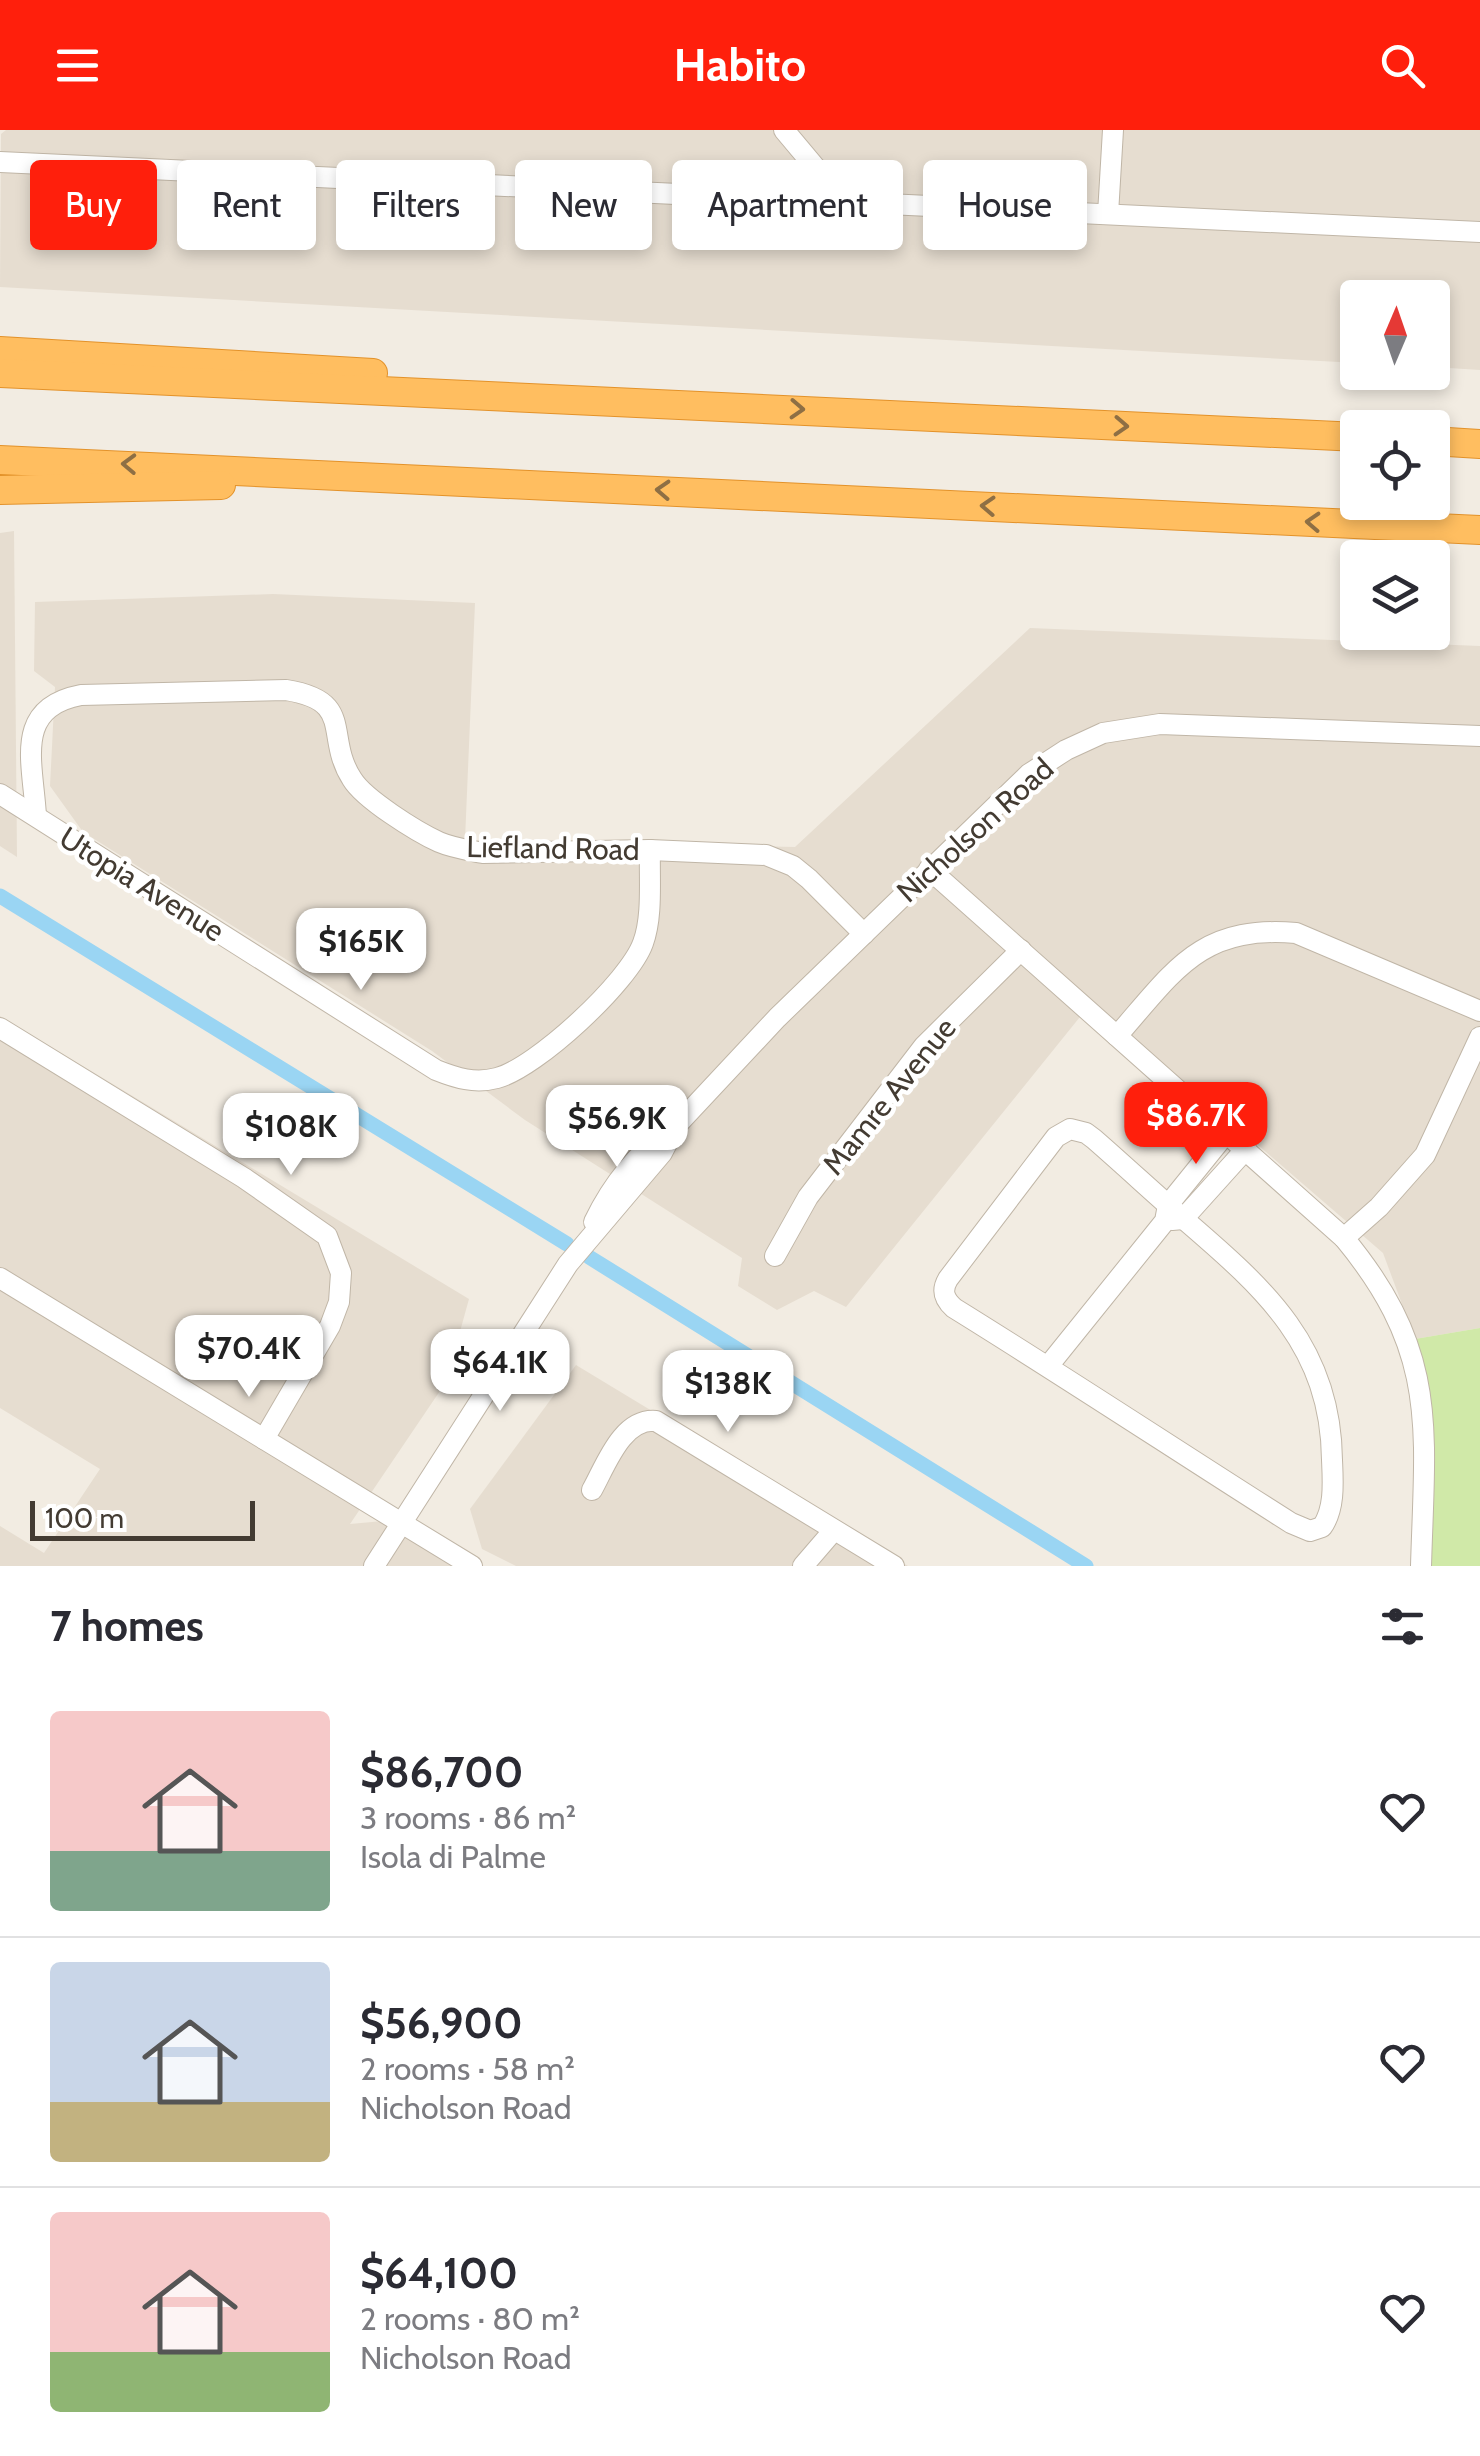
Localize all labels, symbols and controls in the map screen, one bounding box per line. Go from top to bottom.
icon: menu [50,38,105,93]
text: Habito [674,38,806,92]
icon: search [1375,38,1430,93]
chip: Buy [30,160,157,250]
chip: Rent [177,160,316,250]
chip: Filters [336,160,495,250]
chip: New [515,160,652,250]
chip: Apartment [672,160,903,250]
chip: House [923,160,1087,250]
north arrow [1340,280,1450,390]
map controls [1340,280,1450,650]
one-way arrow [789,398,805,419]
button: locate [1340,410,1450,520]
one-way arrow [1114,415,1130,436]
one-way arrow [121,454,137,475]
one-way arrow [655,480,671,501]
one-way arrow [980,496,996,517]
one-way arrow [1304,512,1320,533]
button: layers [1340,540,1450,650]
street label: Nicholson Road [889,750,1061,910]
street label: Utopia Avenue [53,819,231,949]
street label: Liefland Road [466,828,640,868]
pin: $165K [291,908,431,993]
text: $165K [318,921,404,960]
street label: Mamre Avenue [814,1010,964,1182]
pin: $86.7K [1115,1082,1277,1167]
pin: $56.9K [536,1085,698,1170]
pin: $108K [221,1093,361,1178]
text: $86.7K [1146,1095,1246,1134]
text: $56.9K [568,1098,666,1137]
text: $108K [245,1106,337,1145]
pin: $70.4K [168,1315,330,1400]
text: $70.4K [197,1328,301,1367]
pin: $64.1K [419,1329,581,1414]
text: $64.1K [453,1342,547,1381]
pin: $138K [658,1350,798,1435]
text: $138K [684,1363,772,1402]
scale bar [30,1496,255,1540]
text: 100 m [45,1501,124,1535]
icon: filters [1375,1599,1430,1654]
text: 7 homes [50,1600,204,1652]
text: $86,700 [360,1746,523,1798]
icon: home [130,1751,250,1871]
icon: heart [1375,1784,1430,1839]
text: 3 rooms · 86 m² [360,1798,576,1837]
text: Isola di Palme [360,1837,546,1876]
text: $56,900 [360,1997,523,2049]
icon: home [130,2002,250,2122]
icon: heart [1375,2035,1430,2090]
text: 2 rooms · 58 m² [360,2049,575,2088]
text: Nicholson Road [360,2088,571,2127]
text: $64,100 [360,2247,518,2299]
icon: home [130,2252,250,2372]
icon: heart [1375,2285,1430,2340]
text: 2 rooms · 80 m² [360,2299,580,2338]
text: Nicholson Road [360,2338,571,2377]

